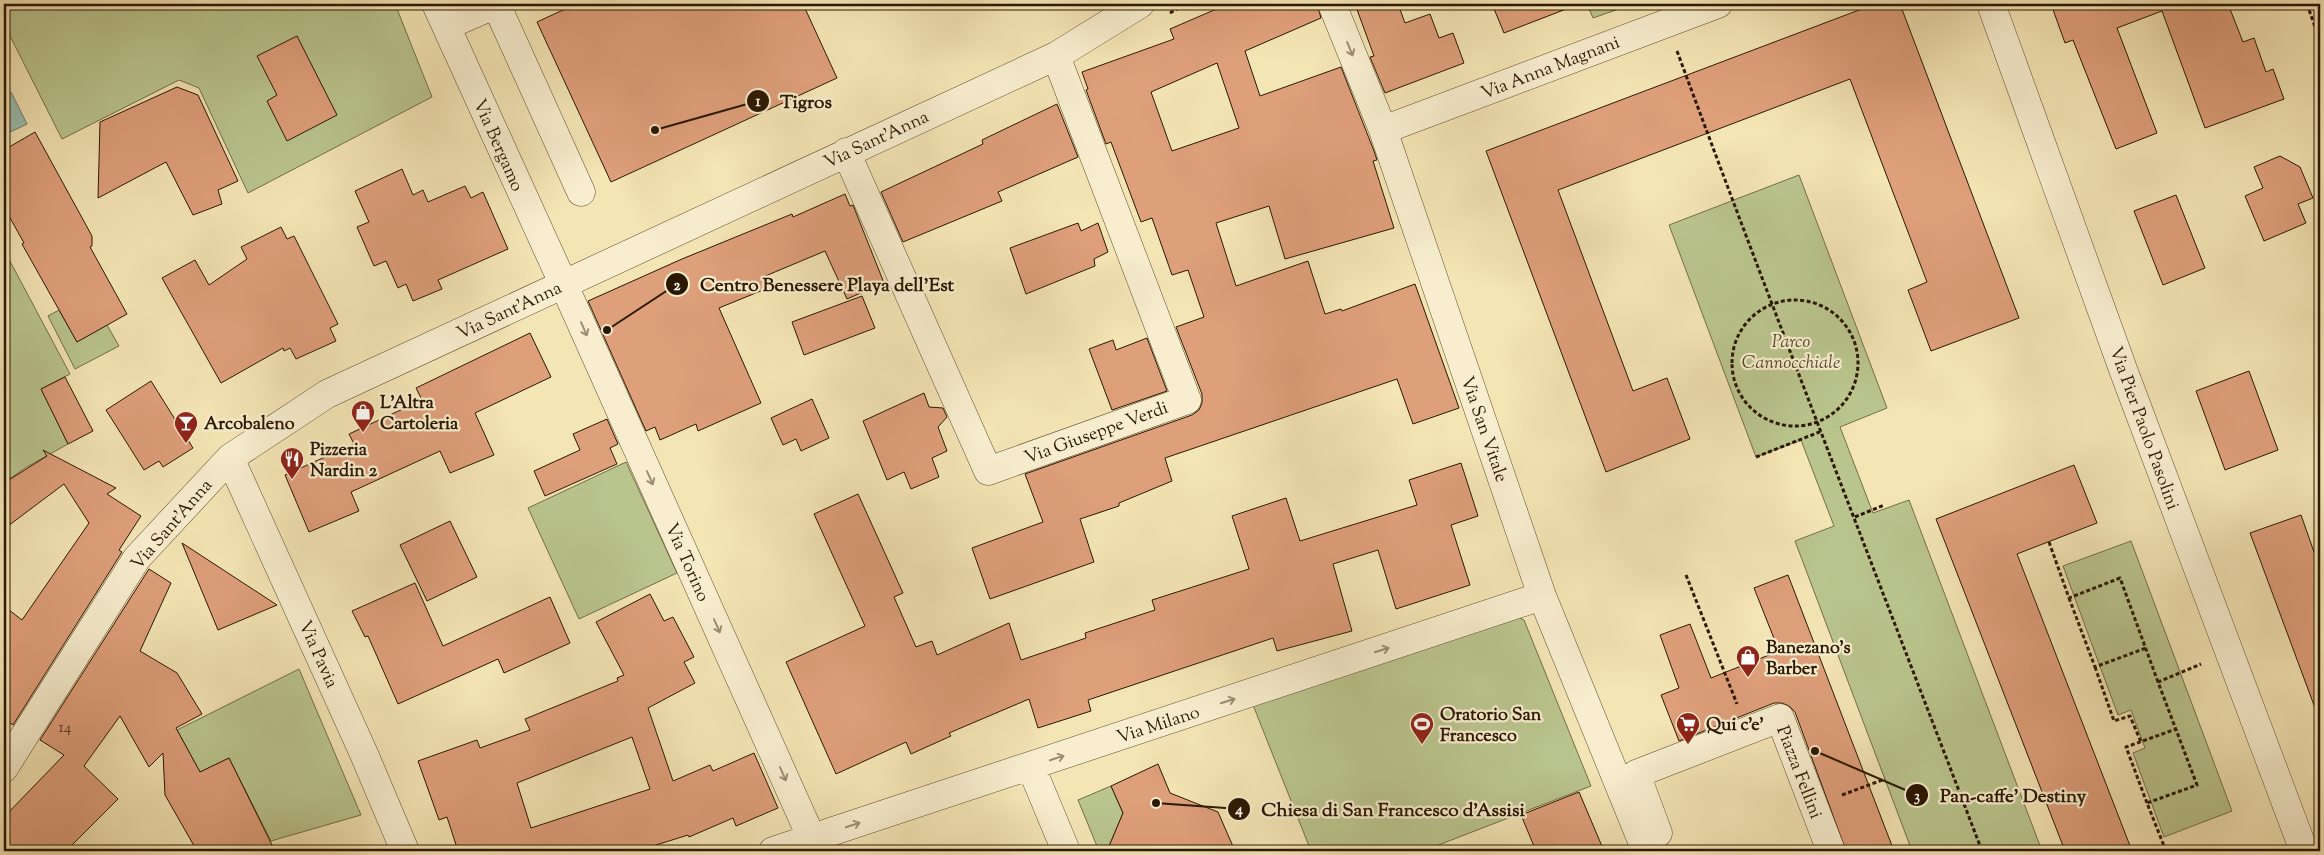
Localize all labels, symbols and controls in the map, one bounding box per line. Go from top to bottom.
street label: Via Anna Magnani [1478,30,1624,107]
one-way arrow [1346,41,1355,56]
callout: Tigros [745,84,842,118]
text: Tigros [780,90,833,117]
text: 1 [755,92,761,113]
street label: Via Bergamo [465,95,529,196]
street label: Via Sant'Anna [820,105,934,177]
callout: Centro Benessere Playa dell'Est [665,267,964,301]
text: Centro Benessere Playa dell'Est [700,273,955,300]
street label: Via Sant'Anna [453,276,567,348]
text: 2 [673,276,681,297]
one-way arrow [579,321,589,336]
park label: Parco Cannocchiale [1742,330,1840,377]
street label: Via Pier Paolo Pasolini [2102,344,2185,514]
street label: Via San Vitale [1453,373,1513,486]
place label: L'Altra Cartoleria [380,391,459,438]
street label: Via Giuseppe Verdi [1021,396,1172,472]
shop icon: L'Altra Cartoleria [350,399,376,433]
bar icon: Arcobaleno [173,410,199,444]
place label: Arcobaleno [204,412,295,438]
place label: Pizzeria Nardin 2 [310,438,378,485]
restaurant icon: Pizzeria Nardin 2 [279,446,305,480]
one-way arrow [646,470,656,485]
street label: Via Sant'Anna [126,474,219,577]
street label: Via Torino [657,519,715,607]
street label: Via Pavia [291,617,344,693]
one-way arrow [712,618,722,633]
place label: Banezano’s Barber [1766,636,1851,683]
one-way arrow [1374,644,1390,654]
shop icon: Banezano’s Barber [1735,644,1761,678]
one-way arrow [1220,696,1235,705]
street label: Via Milano [1114,700,1204,752]
place label: Oratorio San Francesco [1440,703,1542,750]
sports icon: Oratorio San Francesco [1409,711,1435,745]
supermarket icon: Qui c'e' [1675,711,1701,745]
place label: Qui c'e' [1706,713,1764,739]
house number: 14 [59,718,72,739]
street label: Piazza Fellini [1768,722,1828,823]
one-way arrow [1049,753,1064,762]
one-way arrow [779,766,788,781]
callout: Pan-caffe' Destiny [1905,778,2096,812]
text: Pan-caffe' Destiny [1940,784,2087,811]
text: 3 [1914,787,1920,808]
callout: Chiesa di San Francesco d'Assisi [1226,792,1535,826]
text: Chiesa di San Francesco d'Assisi [1261,798,1525,825]
text: 4 [1234,800,1243,821]
one-way arrow [844,820,860,829]

